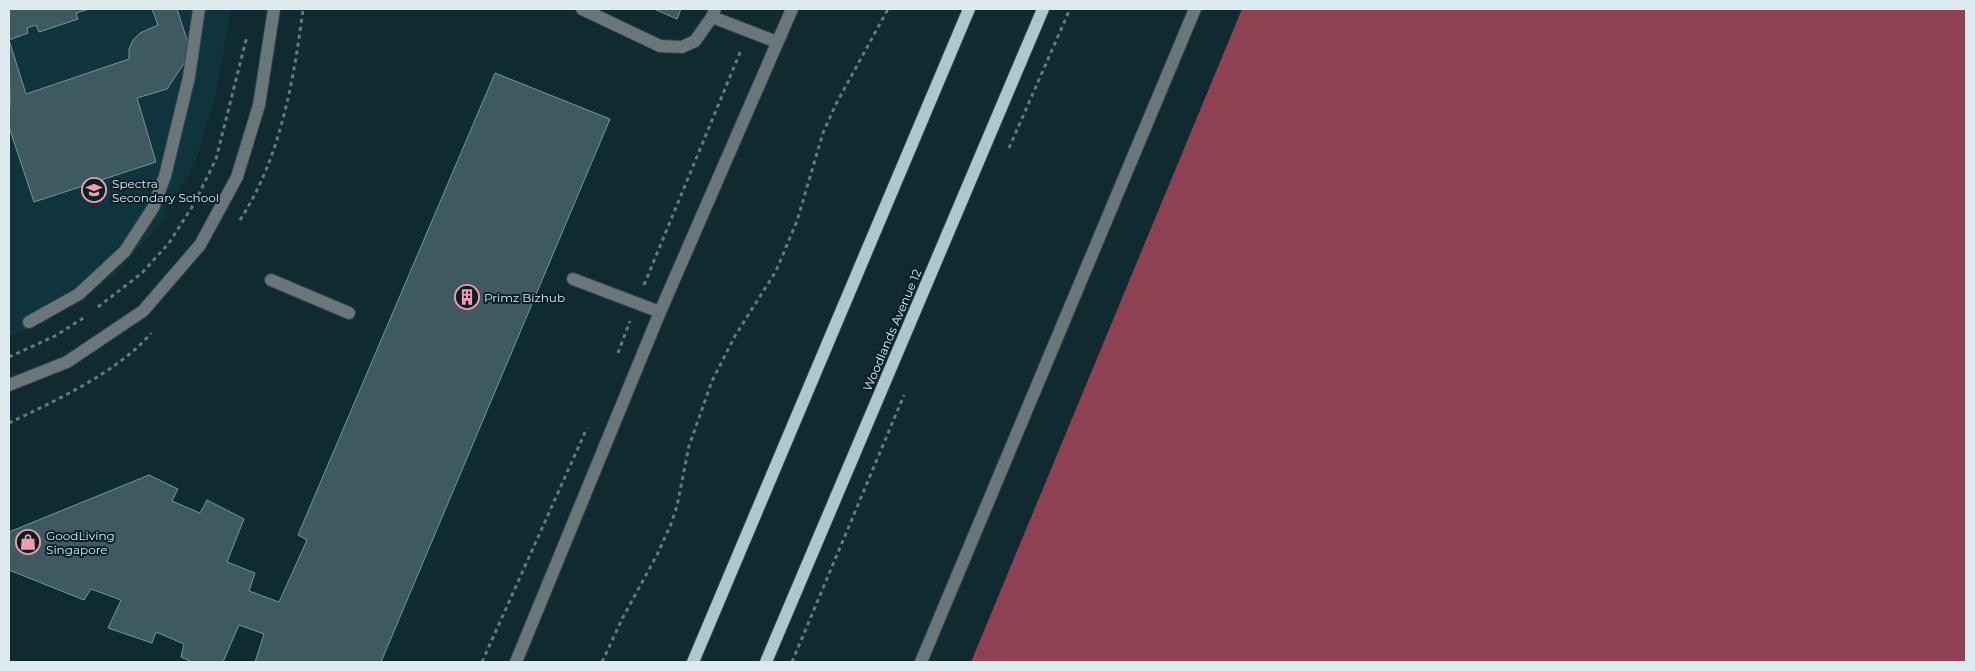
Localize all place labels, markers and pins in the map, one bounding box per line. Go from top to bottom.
place label: Spectra Secondary School [112,176,219,205]
school or university icon: Spectra Secondary School [81,177,107,203]
building icon: Primz Bizhub [454,284,480,310]
place label: Primz Bizhub [484,290,565,305]
place label: GoodLiving Singapore [46,528,115,557]
shop icon: GoodLiving Singapore [15,529,41,555]

